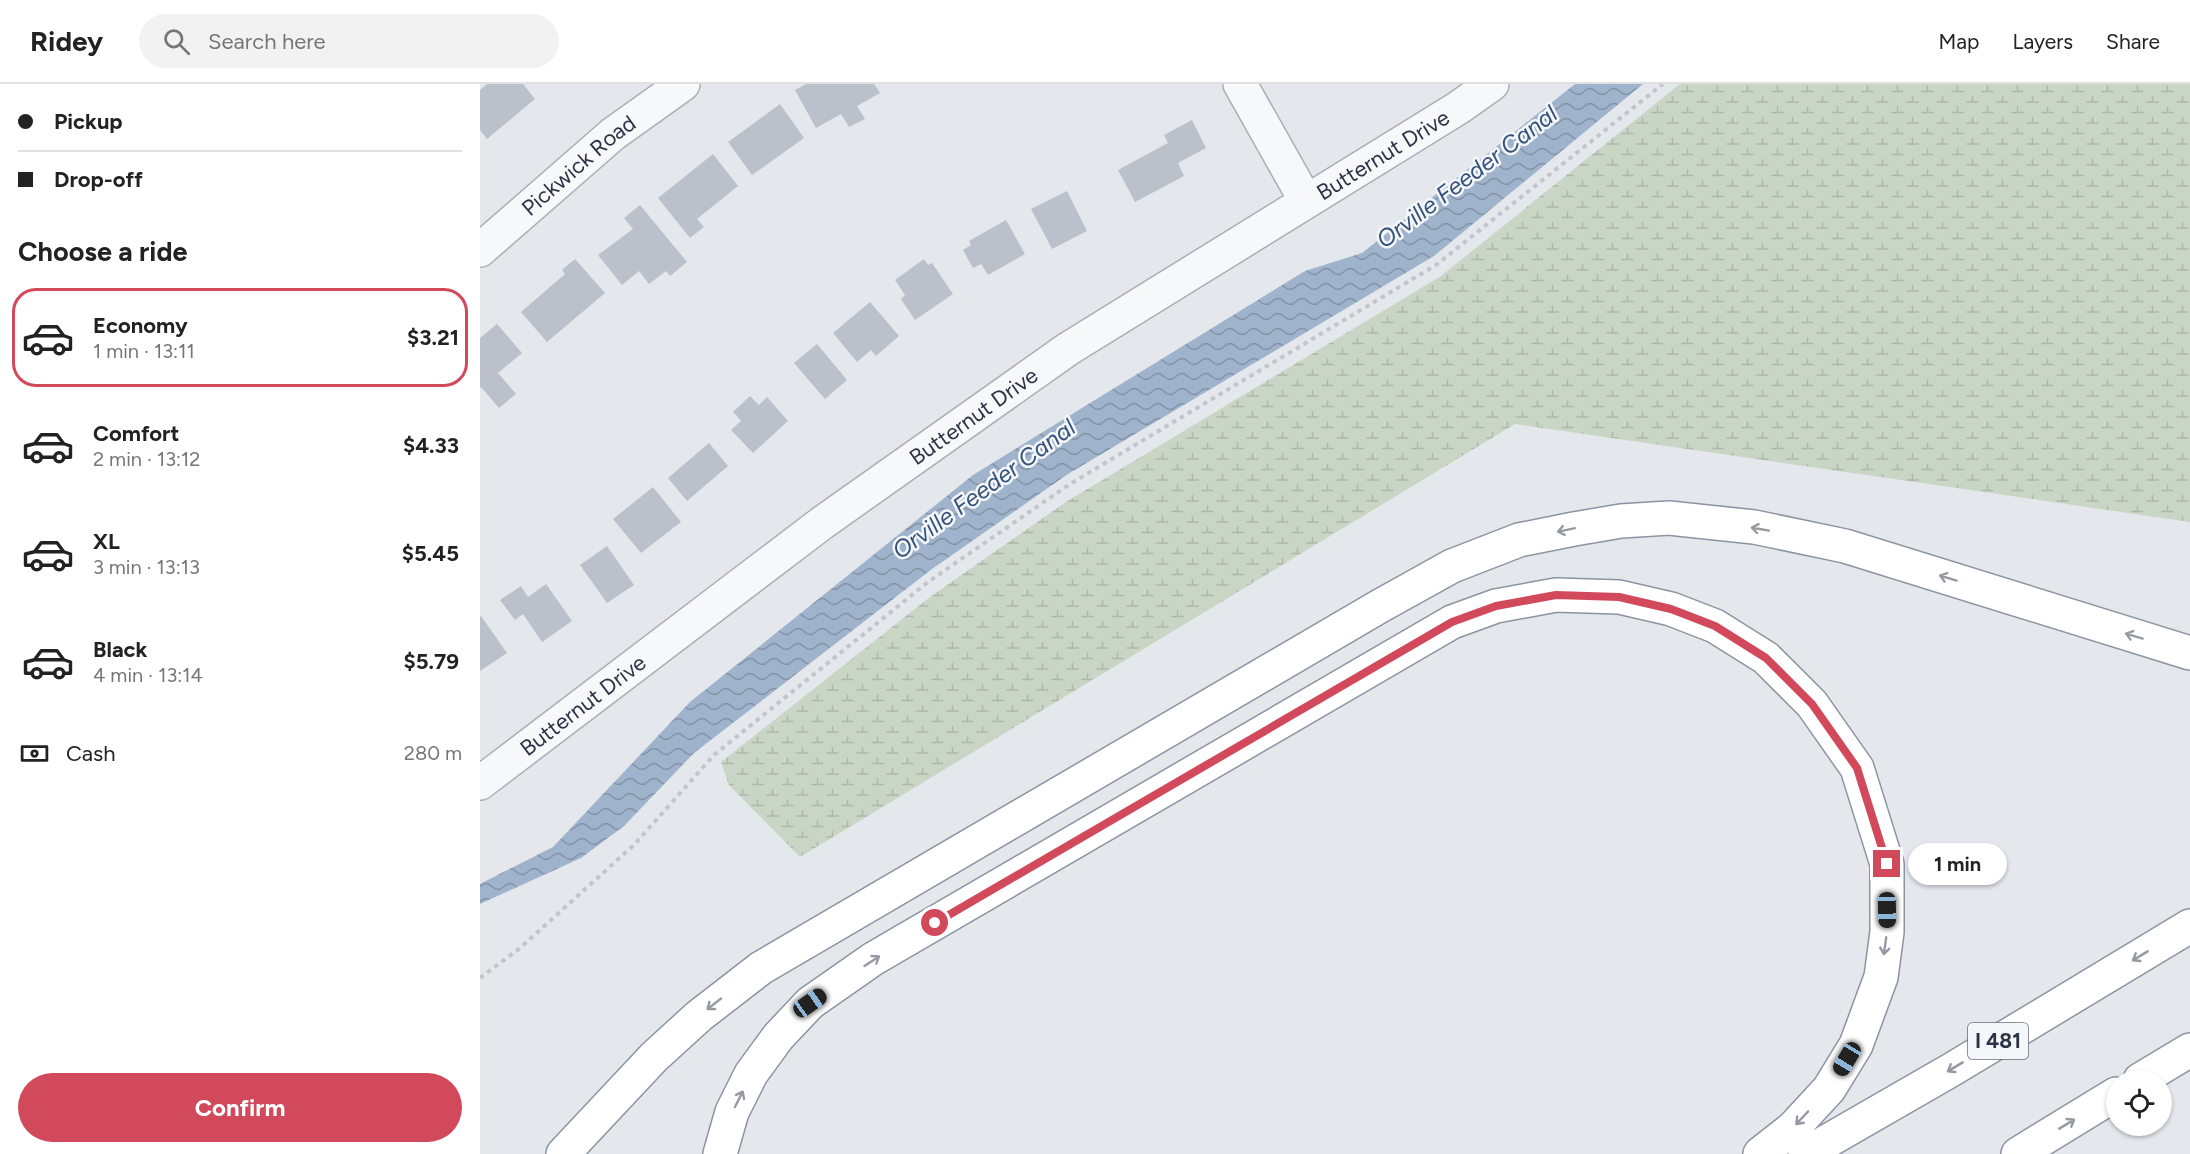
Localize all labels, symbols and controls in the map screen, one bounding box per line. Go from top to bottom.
search box [139,14,559,68]
text: Ridey [30,24,103,58]
icon: search [160,25,193,58]
text: Search here [208,28,326,55]
text: Map [1939,29,1979,54]
text: Layers [2012,29,2073,54]
text: Share [2106,29,2160,54]
water label: Orville Feeder Canal [1370,99,1564,254]
street label: Butternut Drive [1312,104,1454,206]
text: Pickup [54,108,123,135]
street label: Pickwick Road [516,109,641,222]
text: Drop-off [54,166,143,193]
text: Choose a ride [18,235,187,268]
icon: car [21,311,75,365]
text: Economy [93,312,188,339]
text: $3.21 [407,324,459,351]
text: 1 min · 13:11 [93,339,195,363]
street label: Butternut Drive [904,362,1043,471]
water label: Orville Feeder Canal [886,412,1081,565]
icon: car [21,419,75,473]
text: Comfort [93,420,179,447]
text: $4.33 [403,432,459,459]
text: 2 min · 13:12 [93,447,201,471]
one-way arrow [1750,523,1770,534]
one-way arrow [1557,525,1576,536]
icon: car [21,527,75,581]
text: XL [93,528,120,555]
text: $5.45 [402,540,459,567]
text: 3 min · 13:13 [93,555,200,579]
one-way arrow [1939,572,1958,583]
one-way arrow [2125,630,2144,641]
icon: car [21,635,75,689]
text: Black [93,636,147,663]
text: $5.79 [404,648,459,675]
street label: Butternut Drive [515,649,651,762]
text: 4 min · 13:14 [93,663,203,687]
icon: cash [18,737,51,770]
text: Cash [66,740,116,767]
text: 280 m [404,741,462,765]
callout: 1 min [1908,843,2007,885]
route end [1873,850,1900,877]
text: 1 min [1934,852,1981,876]
car [1878,892,1896,928]
route start [921,909,948,936]
one-way arrow [1880,935,1891,955]
one-way arrow [2132,950,2149,962]
one-way arrow [863,955,880,967]
car [790,985,830,1021]
one-way arrow [707,997,723,1010]
road number: I 481 [1968,1023,2028,1059]
car [1830,1039,1864,1079]
one-way arrow [1947,1062,1964,1074]
map controls [2106,1070,2172,1136]
button: locate [2106,1070,2172,1136]
button: Confirm [18,1073,462,1142]
one-way arrow [734,1090,745,1108]
one-way arrow [1795,1110,1809,1125]
one-way arrow [2058,1118,2075,1130]

